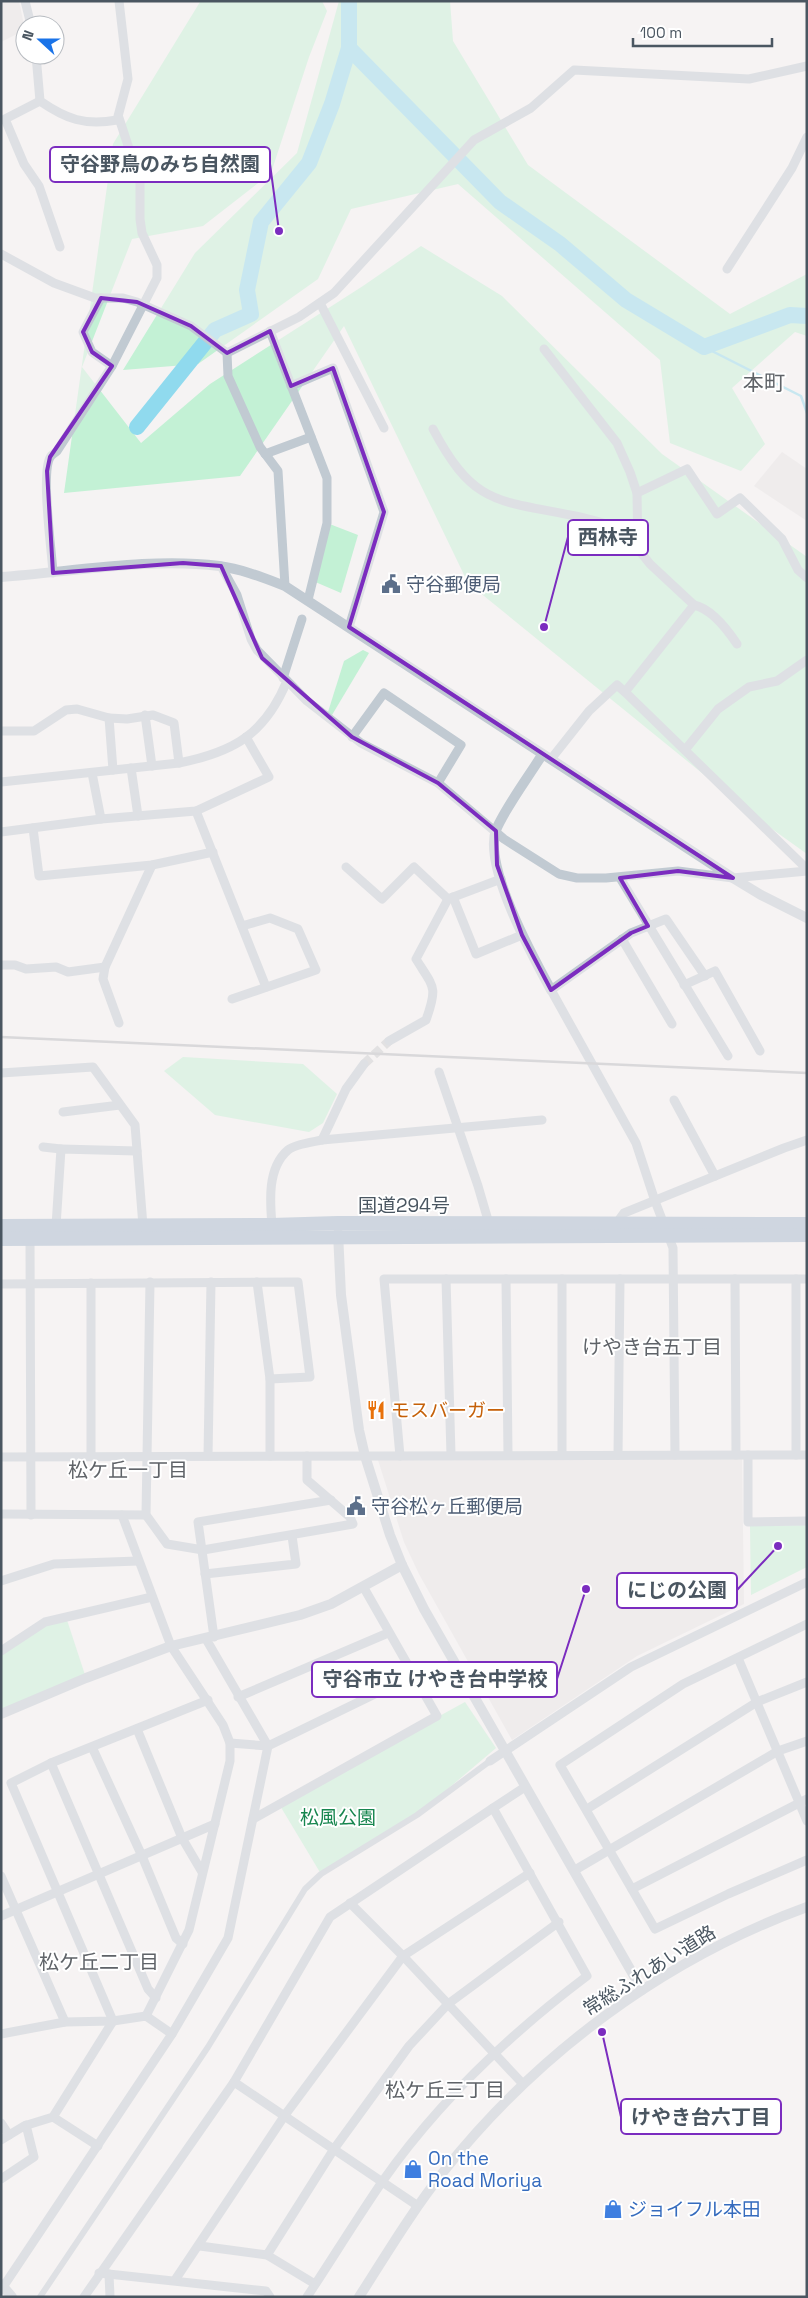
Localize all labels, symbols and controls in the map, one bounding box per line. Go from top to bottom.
north arrow [15,15,65,65]
scale bar [633,15,772,47]
text: 100 m [640,23,682,42]
text: N [18,28,38,43]
callout: 守谷野鳥のみち自然園 [50,147,270,182]
text: 守谷野鳥のみち自然園 [60,151,260,177]
district label: 本町 [743,369,785,396]
callout: 西林寺 [568,520,648,555]
text: 西林寺 [578,524,638,550]
place label: 守谷郵便局 [406,572,501,597]
public building icon: 守谷郵便局 [380,573,402,595]
street label: 国道294号 [358,1193,450,1218]
district label: けやき台五丁目 [582,1334,722,1360]
place label: モスバーガー [391,1398,505,1423]
restaurant icon: モスバーガー [365,1399,387,1421]
district label: 松ケ丘一丁目 [68,1457,188,1483]
place label: 守谷松ヶ丘郵便局 [371,1494,523,1519]
public building icon: 守谷松ヶ丘郵便局 [345,1495,367,1517]
callout: にじの公園 [617,1573,737,1608]
text: にじの公園 [627,1577,727,1603]
callout: 守谷市立 けやき台中学校 [312,1662,557,1697]
text: 守谷市立 けやき台中学校 [322,1666,548,1692]
park label: 松風公園 [300,1805,376,1830]
street label: 常総ふれあい道路 [578,1920,720,2021]
district label: 松ケ丘二丁目 [39,1949,159,1975]
district label: 松ケ丘三丁目 [385,2077,505,2103]
callout: けやき台六丁目 [621,2099,781,2134]
text: けやき台六丁目 [631,2104,771,2130]
place label: On the Road Moriya [428,2146,542,2193]
shop icon: On the Road Moriya [402,2158,424,2180]
place label: ジョイフル本田 [628,2197,761,2222]
shop icon: ジョイフル本田 [602,2198,624,2220]

